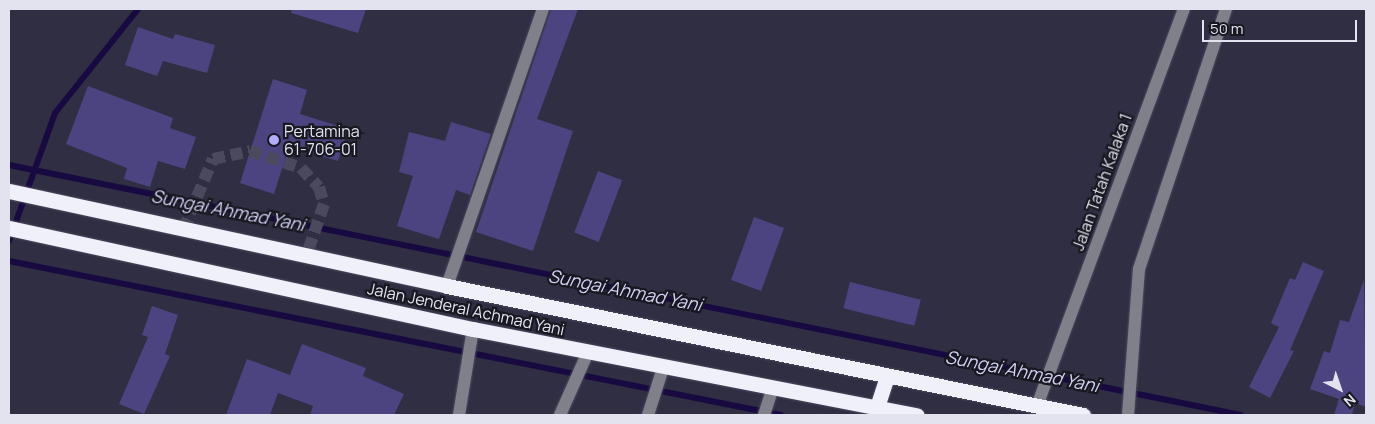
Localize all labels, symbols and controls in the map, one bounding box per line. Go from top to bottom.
scale bar [1205,10,1360,42]
text: 50 m [1210,18,1244,39]
street label: Jalan Tatah Kalaka 1 [1068,111,1136,253]
place label: Pertamina 61-706-01 [284,121,360,159]
marker: Pertamina 61-706-01 [268,134,280,146]
water label: Sungai Ahmad Yani [149,185,307,235]
water label: Sungai Ahmad Yani [546,265,704,315]
street label: Jalan Jenderal Achmad Yani [366,279,566,339]
water label: Sungai Ahmad Yani [943,346,1101,396]
north arrow [1315,364,1365,414]
text: N [1340,390,1360,411]

